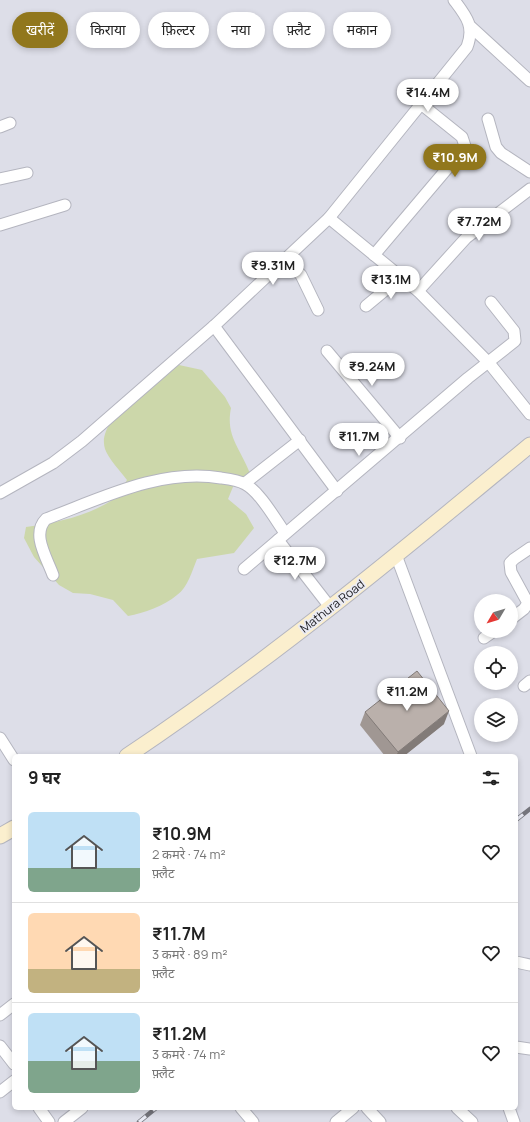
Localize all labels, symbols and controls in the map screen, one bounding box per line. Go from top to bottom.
chip: खरीदें [12,12,68,48]
chip: किराया [76,12,140,48]
chip: फ़िल्टर [148,12,209,48]
chip: नया [217,12,265,48]
chip: फ़्लैट [273,12,325,48]
chip: मकान [333,12,391,48]
pin: ₹14.4M [395,79,461,113]
text: ₹14.4M [406,83,450,101]
pin: ₹10.9M [422,144,488,178]
text: ₹10.9M [432,148,478,166]
pin: ₹7.72M [446,208,512,242]
text: ₹7.72M [457,212,501,230]
pin: ₹9.31M [240,252,306,286]
text: ₹9.31M [251,256,295,274]
pin: ₹13.1M [358,266,424,300]
text: ₹13.1M [371,270,411,288]
pin: ₹9.24M [339,353,405,387]
text: ₹9.24M [349,357,395,375]
pin: ₹11.7M [326,423,392,457]
text: ₹11.7M [339,427,379,445]
pin: ₹12.7M [262,547,328,581]
text: ₹12.7M [273,551,317,569]
street label: Mathura Road [296,575,368,637]
north arrow [474,594,518,638]
map controls [474,594,518,742]
button: locate [474,646,518,690]
pin: ₹11.2M [374,678,440,712]
text: ₹11.2M [386,682,428,700]
button: layers [474,698,518,742]
text: 9 घर [28,766,60,789]
icon: filters [480,767,502,789]
text: ₹10.9M [152,822,211,845]
icon: home [60,828,108,876]
icon: heart [480,841,502,863]
text: 2 कमरे · 74 m² [152,845,226,863]
text: फ़्लैट [152,864,175,882]
text: ₹11.7M [152,922,205,945]
icon: home [60,929,108,977]
icon: heart [480,942,502,964]
text: 3 कमरे · 89 m² [152,945,227,963]
text: फ़्लैट [152,964,175,982]
text: ₹11.2M [152,1022,207,1045]
icon: home [60,1029,108,1077]
icon: heart [480,1042,502,1064]
text: 3 कमरे · 74 m² [152,1045,226,1063]
text: फ़्लैट [152,1064,175,1082]

